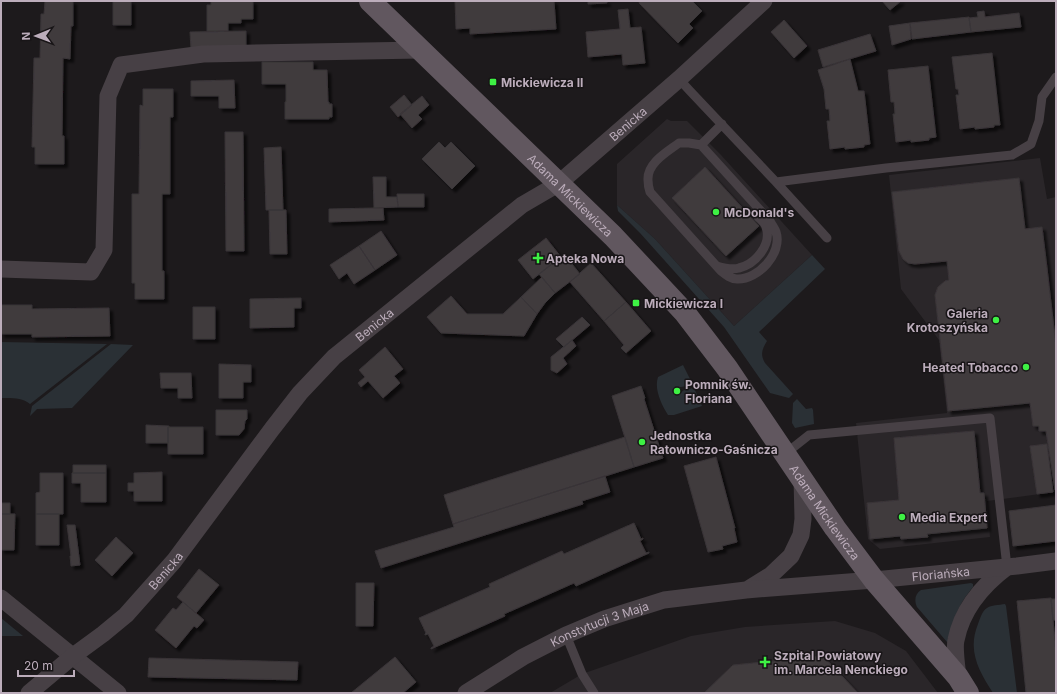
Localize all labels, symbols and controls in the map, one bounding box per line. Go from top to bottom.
north arrow [16,16,56,56]
text: N [19,32,33,40]
place label: Mickiewicza II [501,75,583,90]
marker: Mickiewicza II [488,77,498,87]
street label: Benicka [606,103,650,144]
street label: Adama Mickiewicza [525,150,616,240]
place label: McDonald's [724,205,794,220]
marker: McDonald's [711,207,721,217]
place label: Apteka Nowa [546,251,624,266]
marker: Apteka Nowa [533,253,543,263]
place label: Mickiewicza I [644,296,723,311]
marker: Mickiewicza I [631,298,641,308]
street label: Benicka [352,304,396,344]
place label: Galeria Krotoszyńska [907,306,988,335]
marker: Galeria Krotoszyńska [991,315,1001,325]
place label: Heated Tobacco [922,360,1018,375]
marker: Heated Tobacco [1021,362,1031,372]
place label: Pomnik św. Floriana [685,377,752,406]
marker: Pomnik św. Floriana [672,386,682,396]
place label: Jednostka Ratowniczo-Gaśnicza [650,428,778,457]
marker: Jednostka Ratowniczo-Gaśnicza [637,437,647,447]
street label: Adama Mickiewicza [787,462,864,563]
place label: Media Expert [910,510,988,525]
marker: Media Expert [897,512,907,522]
street label: Benicka [145,549,186,592]
street label: Floriańska [911,563,971,584]
street label: Konstytucji 3 Maja [547,598,650,649]
place label: Szpital Powiatowy im. Marcela Nenckiego [774,648,908,677]
scale bar [18,652,74,678]
marker: Szpital Powiatowy im. Marcela Nenckiego [759,656,771,668]
text: 20 m [24,658,53,673]

